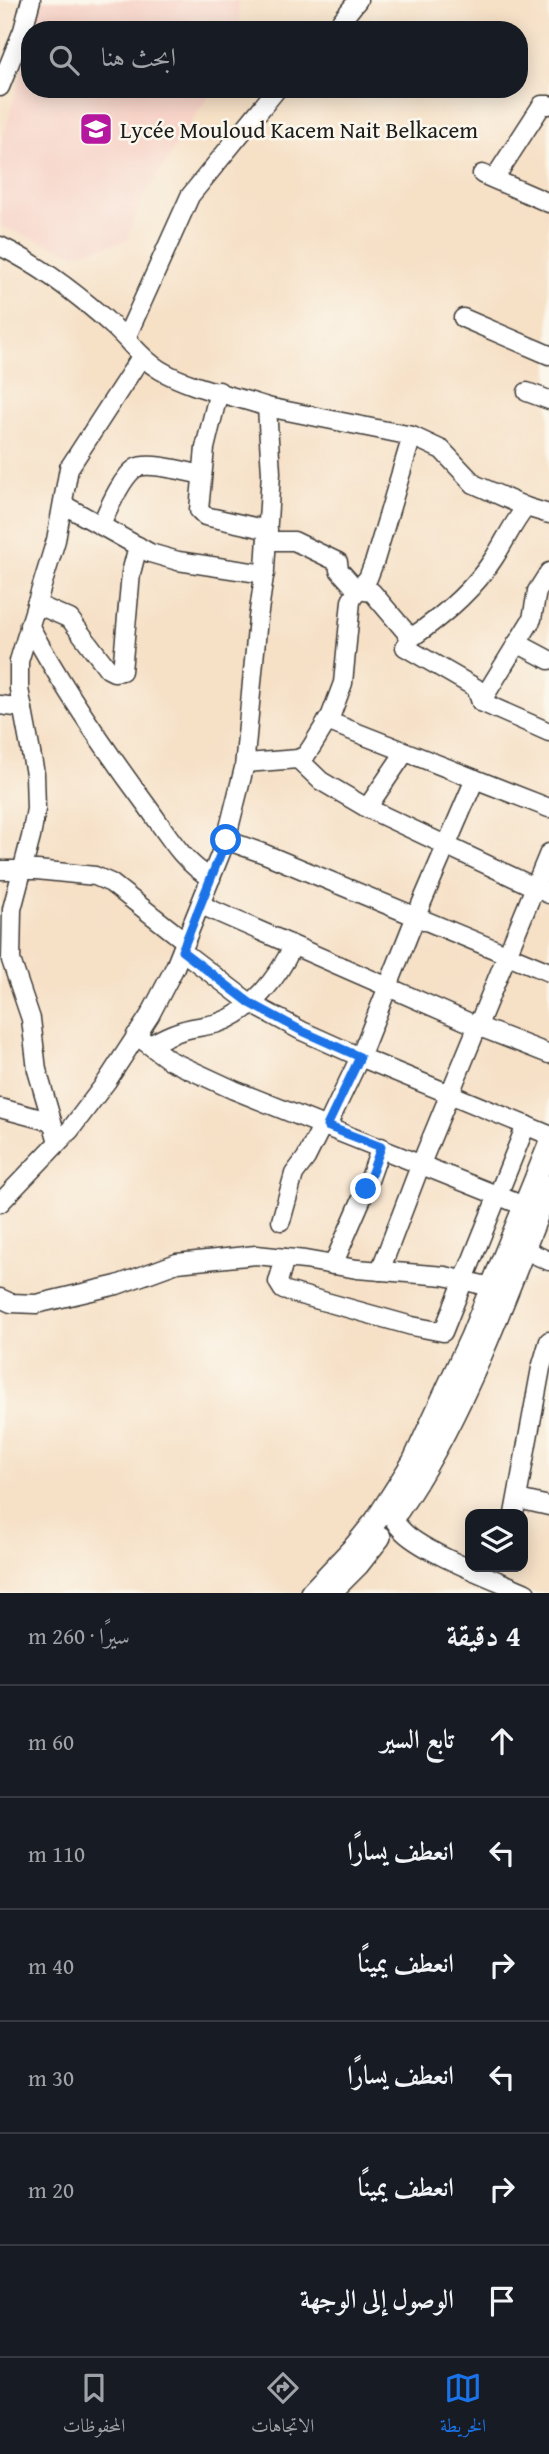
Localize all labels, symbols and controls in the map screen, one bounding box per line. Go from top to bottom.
search box [21,21,528,98]
text: ابحث هنا [101,37,176,76]
icon: search [45,41,83,79]
school or university icon: Lycée Mouloud Kacem Nait Belkacem [77,110,115,148]
place label: Lycée Mouloud Kacem Nait Belkacem [120,113,478,146]
route start [210,824,241,855]
route end [350,1173,381,1204]
map controls [465,1509,528,1572]
button: layers [465,1509,528,1572]
text: 4 دقيقة [446,1613,521,1657]
text: سيرًا · 260 m [28,1619,130,1652]
text: تابع السير [380,1719,454,1758]
icon: ahead [483,1722,521,1760]
text: 60 m [28,1725,74,1758]
text: انعطف يسارًا [347,1831,454,1870]
icon: left [483,1834,521,1872]
text: 110 m [28,1837,85,1870]
text: انعطف يمينًا [358,1943,454,1982]
icon: right [483,1946,521,1984]
text: 40 m [28,1949,74,1982]
text: انعطف يسارًا [347,2055,454,2094]
icon: left [483,2058,521,2096]
text: 30 m [28,2061,74,2094]
text: انعطف يمينًا [358,2167,454,2206]
icon: right [483,2170,521,2208]
text: 20 m [28,2173,74,2206]
text: الوصول إلى الوجهة [300,2279,454,2318]
icon: arrive [483,2282,521,2320]
tab: المحفوظات [63,2369,125,2444]
tab: الاتجاهات [251,2369,314,2444]
tab: الخريطة [440,2369,486,2444]

